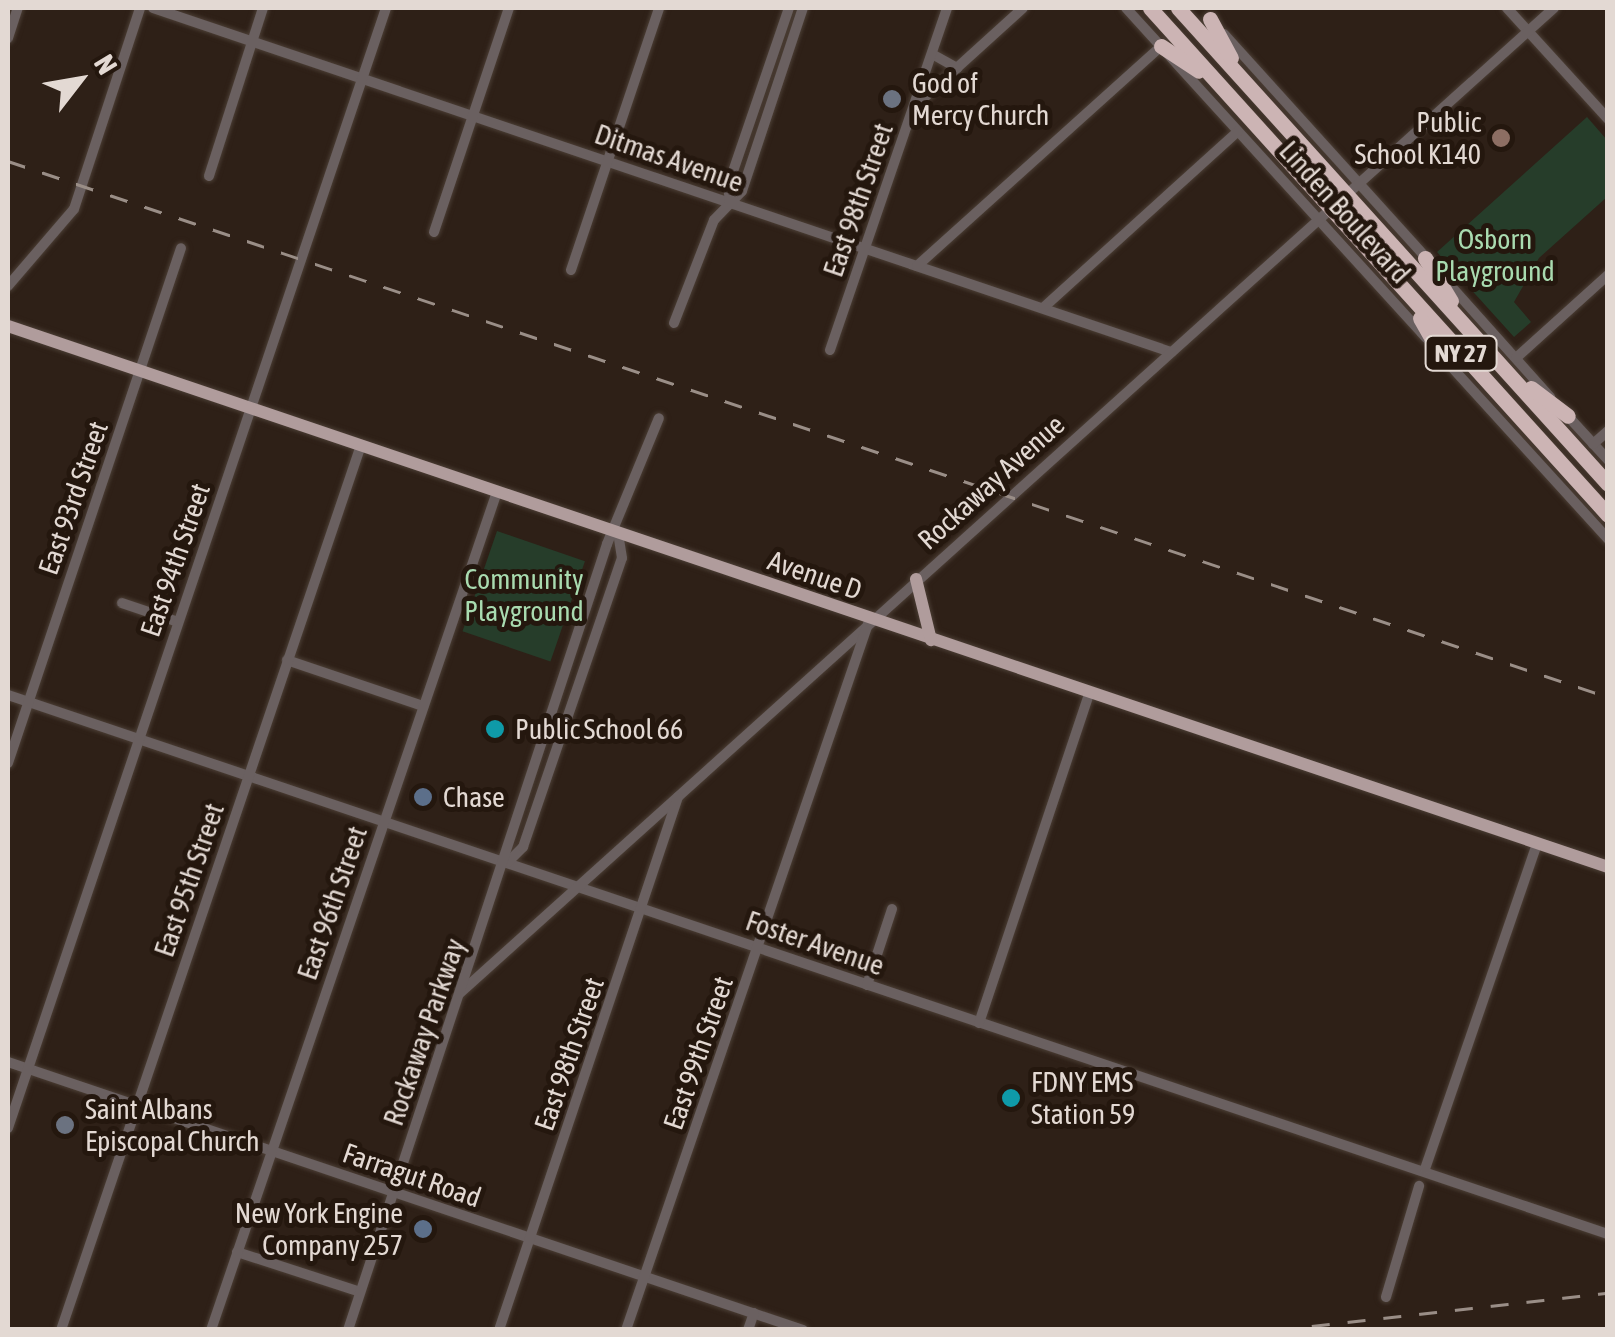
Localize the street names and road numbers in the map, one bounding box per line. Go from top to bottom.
street label: Ditmas Avenue [590,117,748,199]
street label: East 98th Street [816,119,900,281]
street label: Linden Boulevard [1272,134,1418,290]
road number: NY 27 [1424,333,1498,373]
street label: Rockaway Avenue [911,408,1071,556]
street label: East 93rd Street [31,417,115,579]
street label: East 94th Street [133,479,217,641]
street label: Avenue D [764,543,866,607]
street label: East 95th Street [147,799,231,961]
street label: East 96th Street [290,822,374,984]
street label: Foster Avenue [742,904,888,982]
street label: Rockaway Parkway [376,934,472,1130]
street label: East 99th Street [656,972,740,1134]
street label: East 98th Street [527,973,611,1135]
street label: Farragut Road [339,1136,485,1214]

